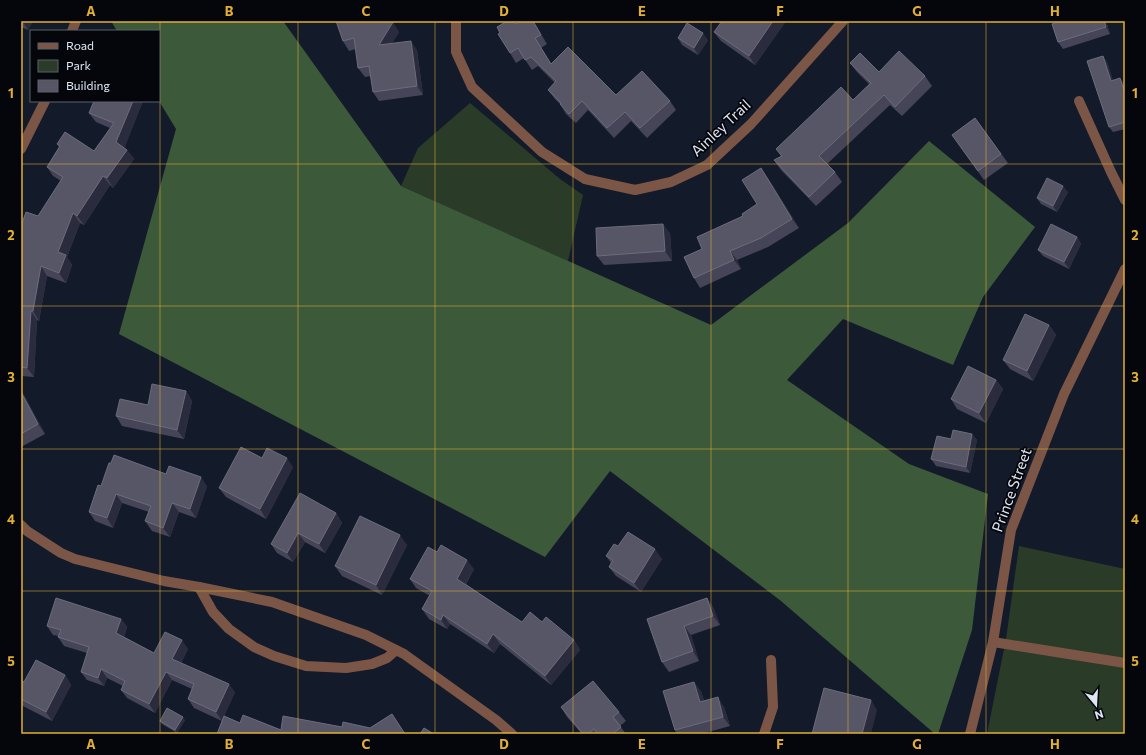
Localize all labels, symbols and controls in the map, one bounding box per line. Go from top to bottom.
text: A [86,3,96,19]
text: B [225,3,234,19]
text: C [362,3,371,19]
text: D [499,3,509,19]
text: E [638,3,646,19]
text: F [776,3,784,19]
text: G [912,3,922,19]
text: H [1050,3,1060,19]
legend [30,30,160,102]
text: Road [66,38,94,52]
text: Park [66,58,92,72]
text: Building [66,78,110,92]
text: 1 [8,85,14,101]
text: 1 [1132,85,1138,101]
street label: Ainley Trail [687,95,754,159]
text: 2 [7,227,15,243]
text: 2 [1131,227,1139,243]
text: 3 [7,369,15,385]
text: 3 [1131,369,1139,385]
street label: Prince Street [987,445,1035,534]
text: 4 [7,511,15,527]
text: 4 [1131,511,1139,527]
text: 5 [7,653,15,669]
text: 5 [1131,653,1139,669]
north arrow [1076,685,1116,725]
text: N [1093,708,1105,722]
text: A [86,736,96,752]
text: B [225,736,234,752]
text: C [362,736,371,752]
text: D [499,736,509,752]
text: E [638,736,646,752]
text: F [776,736,784,752]
text: G [912,736,922,752]
text: H [1050,736,1060,752]

